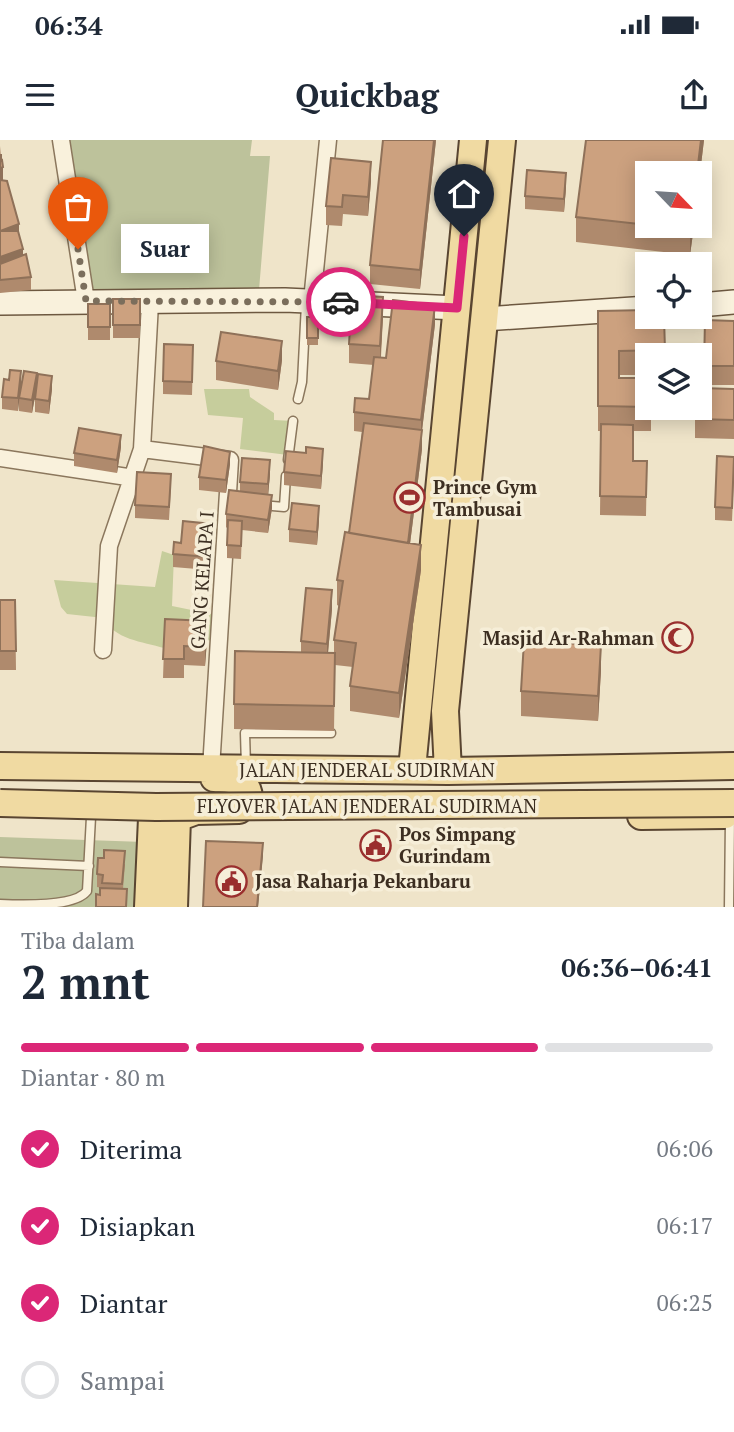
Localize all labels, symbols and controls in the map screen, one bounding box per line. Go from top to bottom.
text: 06:34 [35,8,103,42]
text: Quickbag [295,74,439,116]
icon: menu [21,76,59,114]
icon: share [675,76,713,114]
north arrow [635,161,712,238]
map controls [635,161,712,420]
pin [434,164,494,236]
icon: home [445,175,483,213]
pin [48,177,108,249]
icon: bag [59,188,97,226]
callout: Suar [120,224,208,274]
text: Suar [140,233,190,264]
button: locate [635,252,712,329]
courier [306,267,376,337]
icon: car [322,283,360,321]
button: layers [635,343,712,420]
place label: Prince Gym Tambusai [433,474,538,521]
sports icon: Prince Gym Tambusai [393,481,427,515]
street label: GANG KELAPA I [184,510,219,650]
mosque icon: Masjid Ar-Rahman [660,621,694,655]
place label: Masjid Ar-Rahman [483,625,655,650]
street label: JALAN JENDERAL SUDIRMAN [239,757,495,782]
street label: FLYOVER JALAN JENDERAL SUDIRMAN [197,793,537,818]
place label: Pos Simpang Gurindam [399,821,516,868]
public building icon: Pos Simpang Gurindam [359,828,393,862]
public building icon: Jasa Raharja Pekanbaru [215,864,249,898]
place label: Jasa Raharja Pekanbaru [255,868,471,893]
text: Tiba dalam [21,925,135,956]
text: 06:36–06:41 [561,950,713,984]
text: 2 mnt [21,951,150,1012]
text: Diantar · 80 m [21,1062,165,1093]
icon: check [21,1130,59,1168]
text: Diterima [80,1132,182,1166]
text: 06:06 [656,1133,713,1164]
icon: check [21,1207,59,1245]
text: Disiapkan [80,1209,195,1243]
text: 06:17 [656,1210,713,1241]
icon: check [21,1284,59,1322]
text: Diantar [80,1286,168,1320]
text: 06:25 [656,1287,713,1318]
text: Sampai [80,1363,165,1397]

